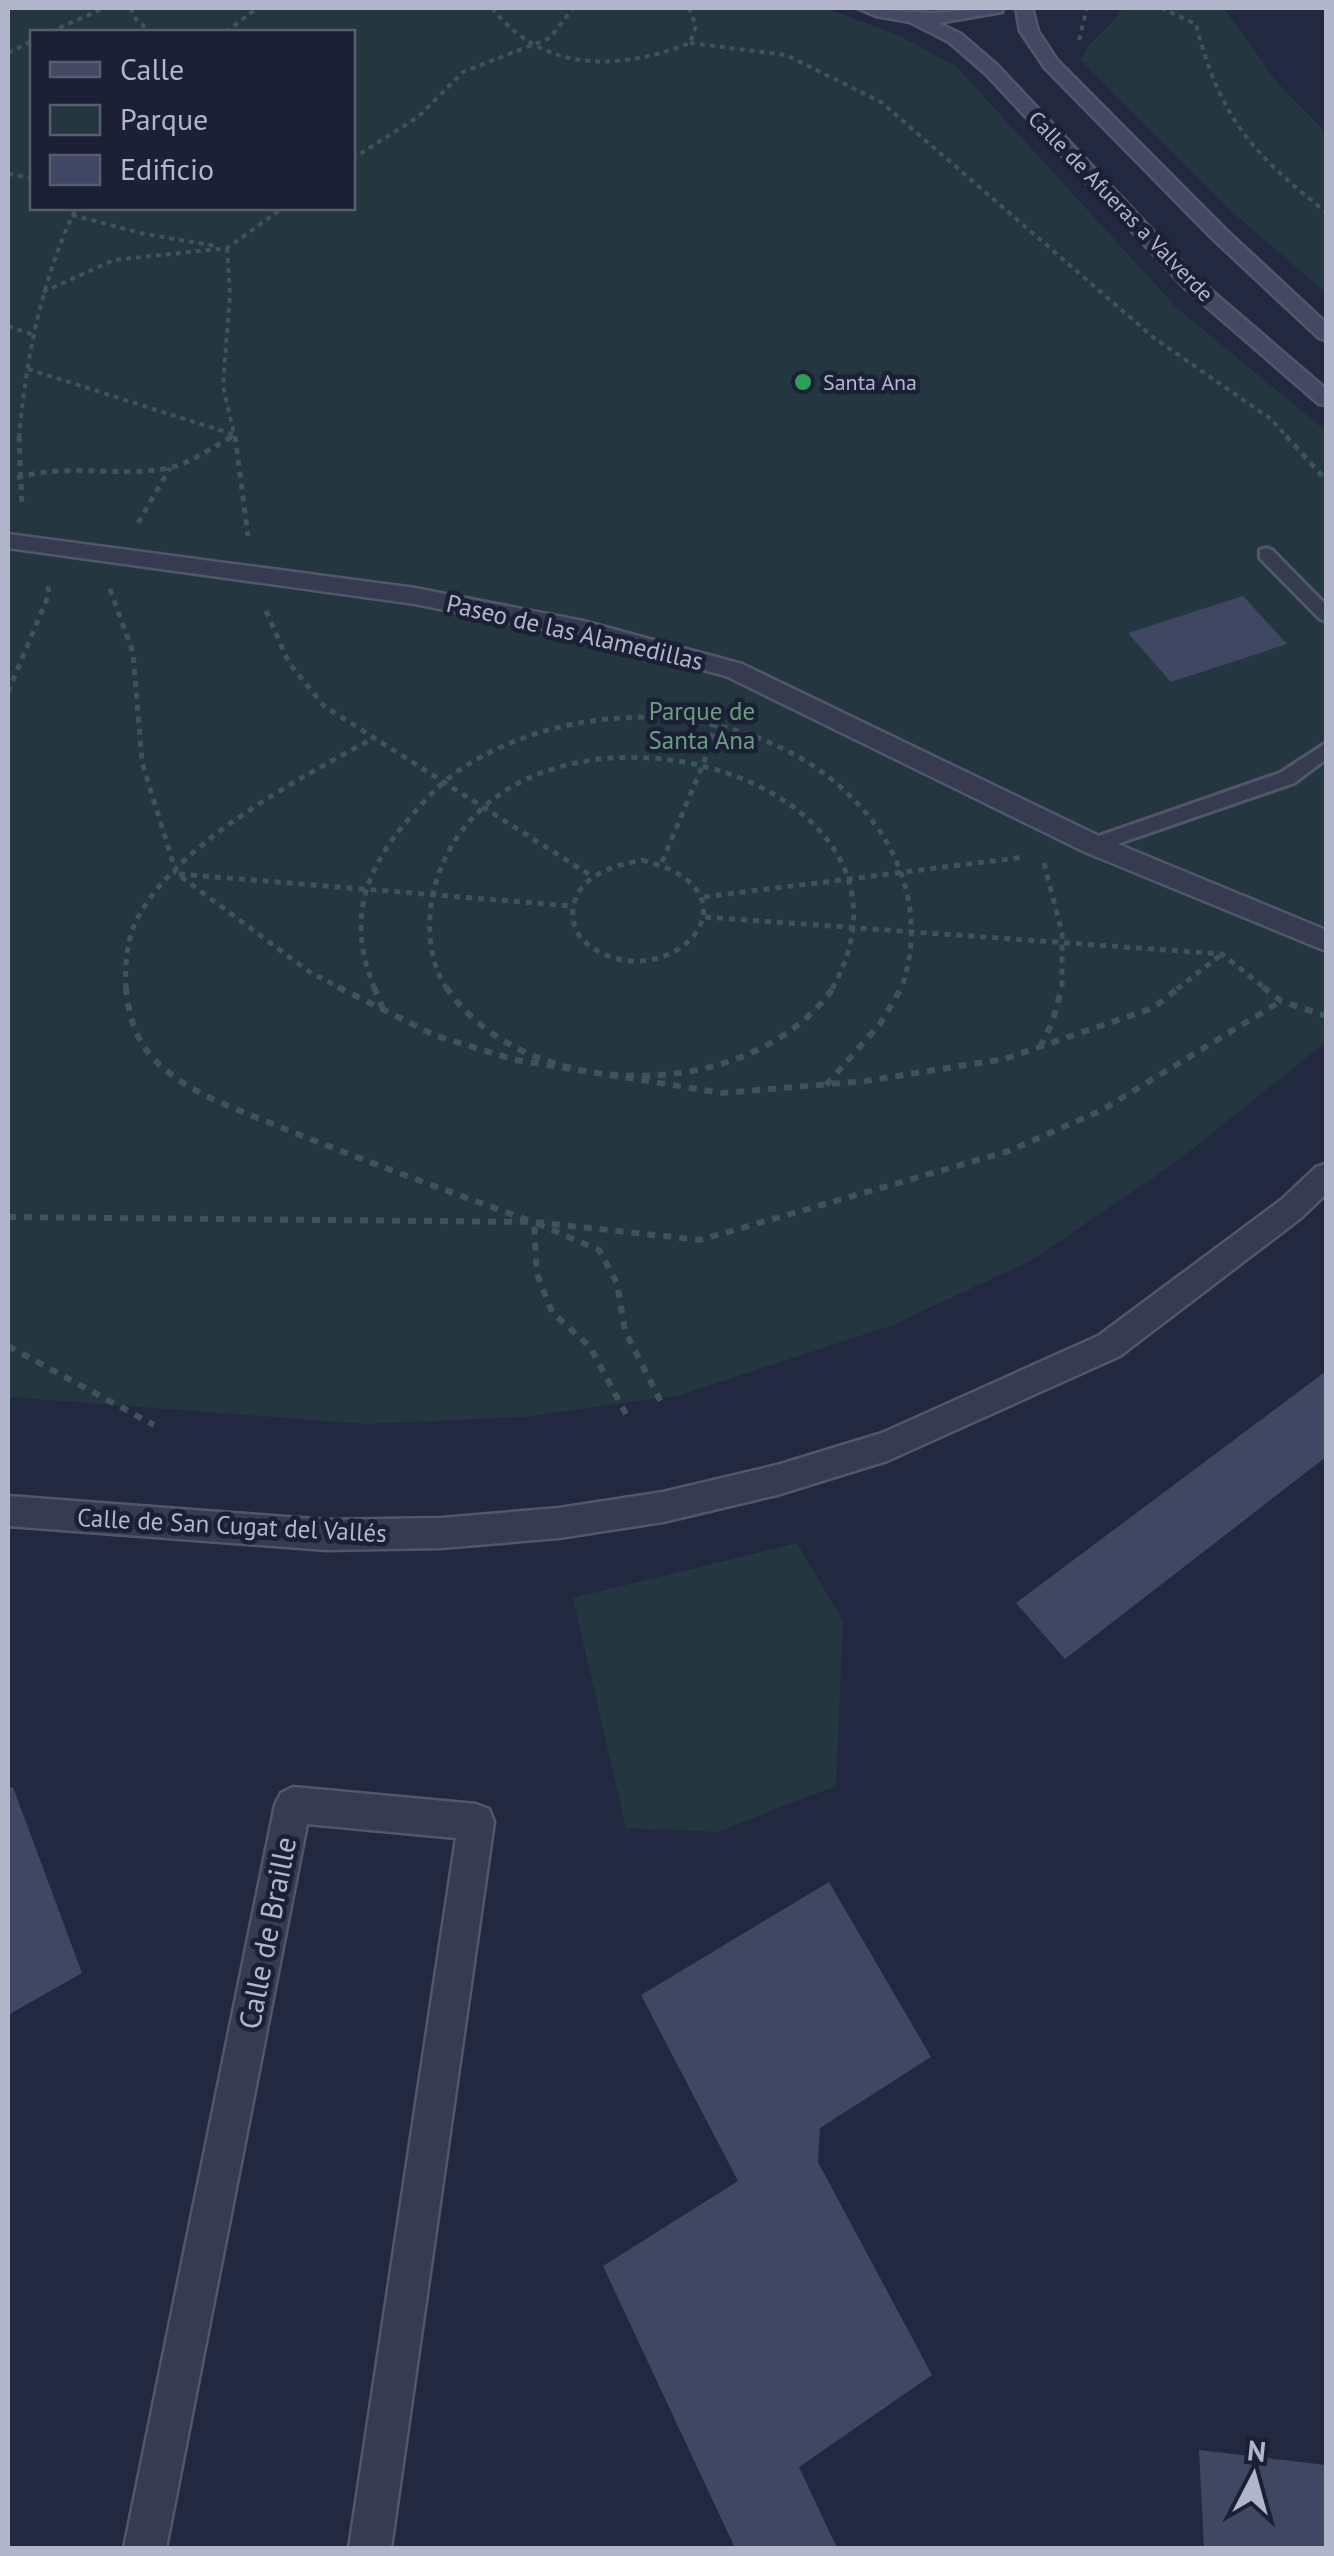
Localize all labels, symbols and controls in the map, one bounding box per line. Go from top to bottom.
legend [30,30,355,210]
text: Calle [120,49,184,88]
text: Parque [120,99,208,138]
street label: Calle de Afueras a Valverde [1023,105,1219,307]
text: Edificio [120,149,214,188]
place label: Santa Ana [823,368,917,396]
marker: Santa Ana [792,371,814,393]
street label: Paseo de las Alamedillas [444,587,706,677]
park label: Parque de Santa Ana [649,695,755,756]
street label: Calle de San Cugat del Vallés [76,1501,388,1549]
street label: Calle de Braille [229,1833,304,2032]
north arrow [1204,2426,1304,2526]
text: N [1246,2431,1268,2470]

